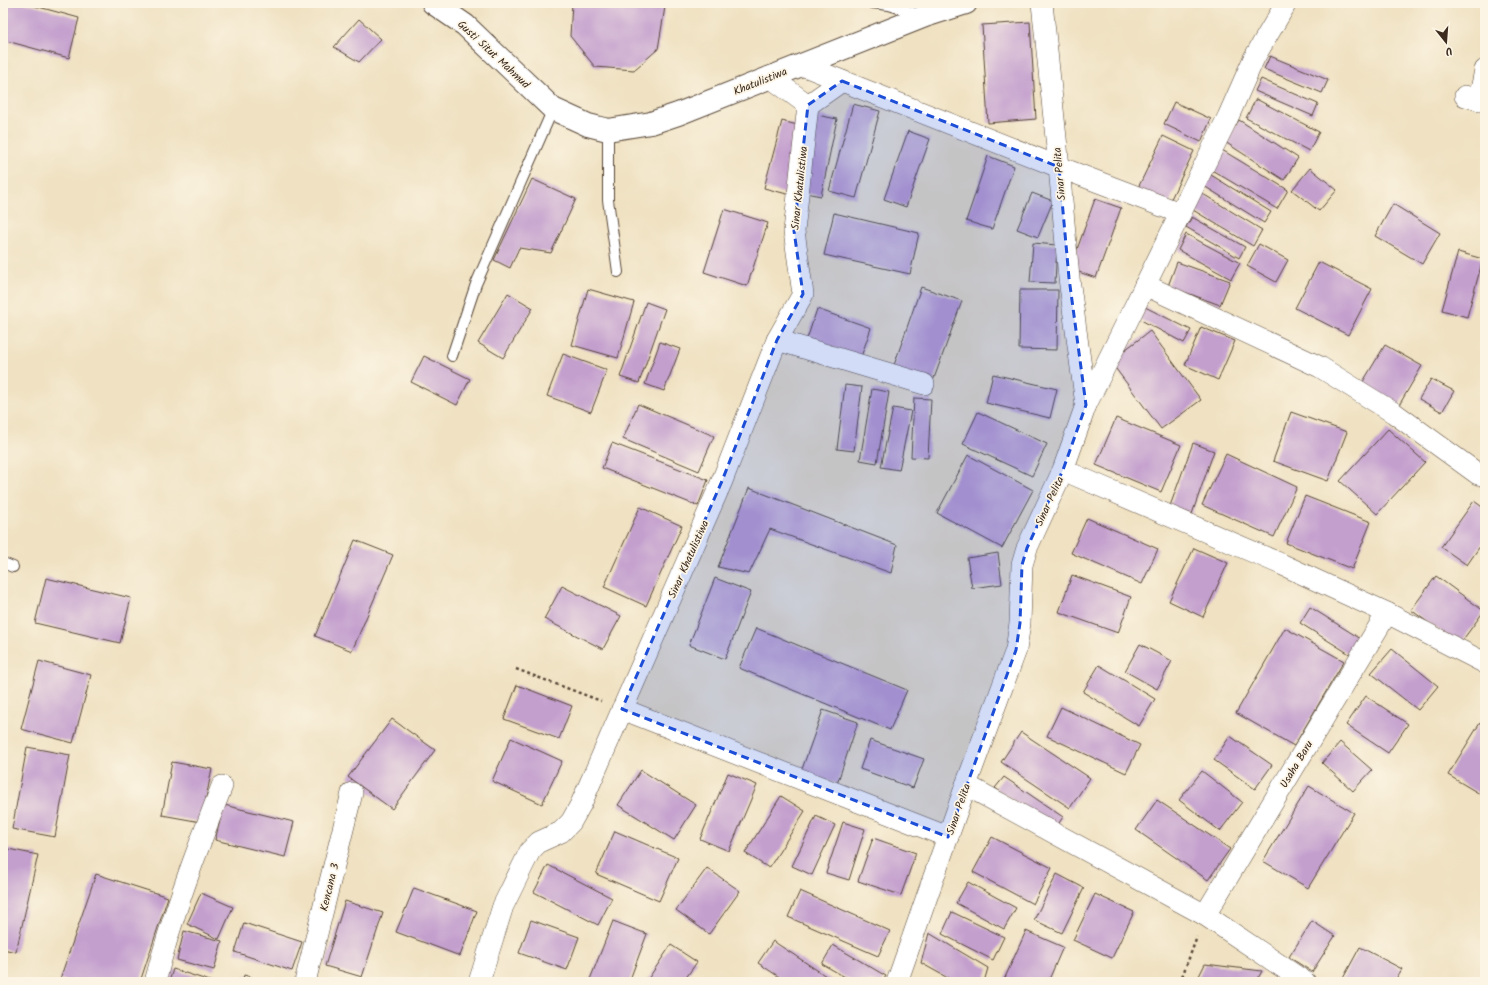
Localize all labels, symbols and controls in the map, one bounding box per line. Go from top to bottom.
street label: Gusti Situt Mahmud [453,16,534,94]
north arrow [1426,22,1466,62]
text: U [1442,41,1454,60]
street label: Khatulistiwa [731,63,790,101]
street label: Sinar Khatulistiwa [787,145,813,231]
street label: Sinar Pelita [1049,147,1071,201]
street label: Sinar Pelita [1031,474,1069,529]
street label: Sinar Khatulistiwa [664,517,714,601]
street label: Usaha Baru [1275,737,1319,792]
street label: Sinar Pelita [942,781,976,837]
street label: Kencana 3 [315,861,345,913]

